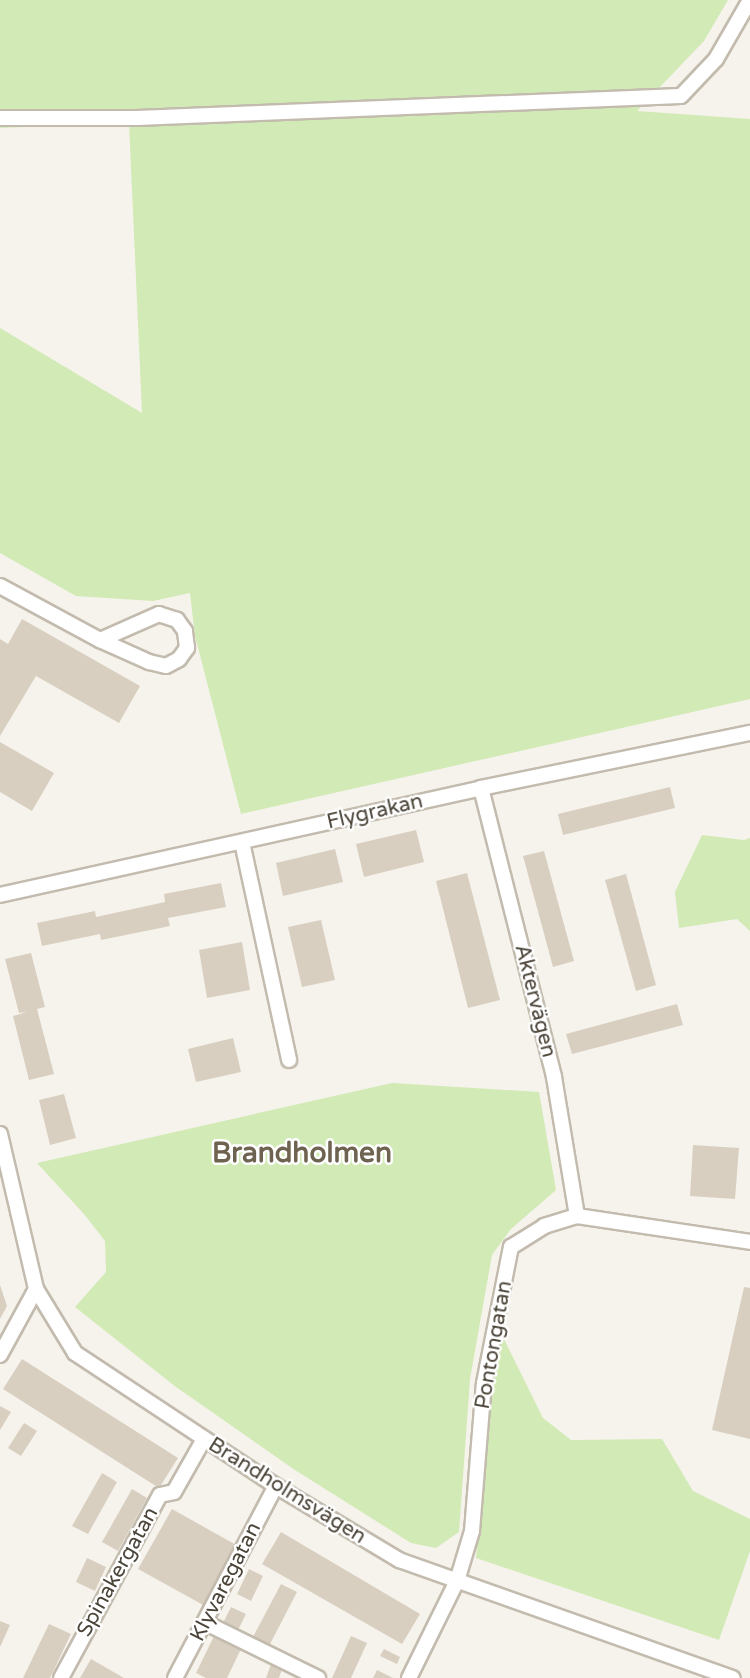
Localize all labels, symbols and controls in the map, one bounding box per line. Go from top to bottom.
street label: Flygrakan [324,789,426,835]
street label: Aktervägen [509,942,561,1060]
district label: Brandholmen [212,1136,392,1170]
street label: Pontongatan [470,1279,518,1411]
street label: Brandholmsvägen [204,1432,370,1550]
street label: Spinakergatan [72,1503,164,1641]
street label: Klyvaregatan [185,1518,267,1646]

